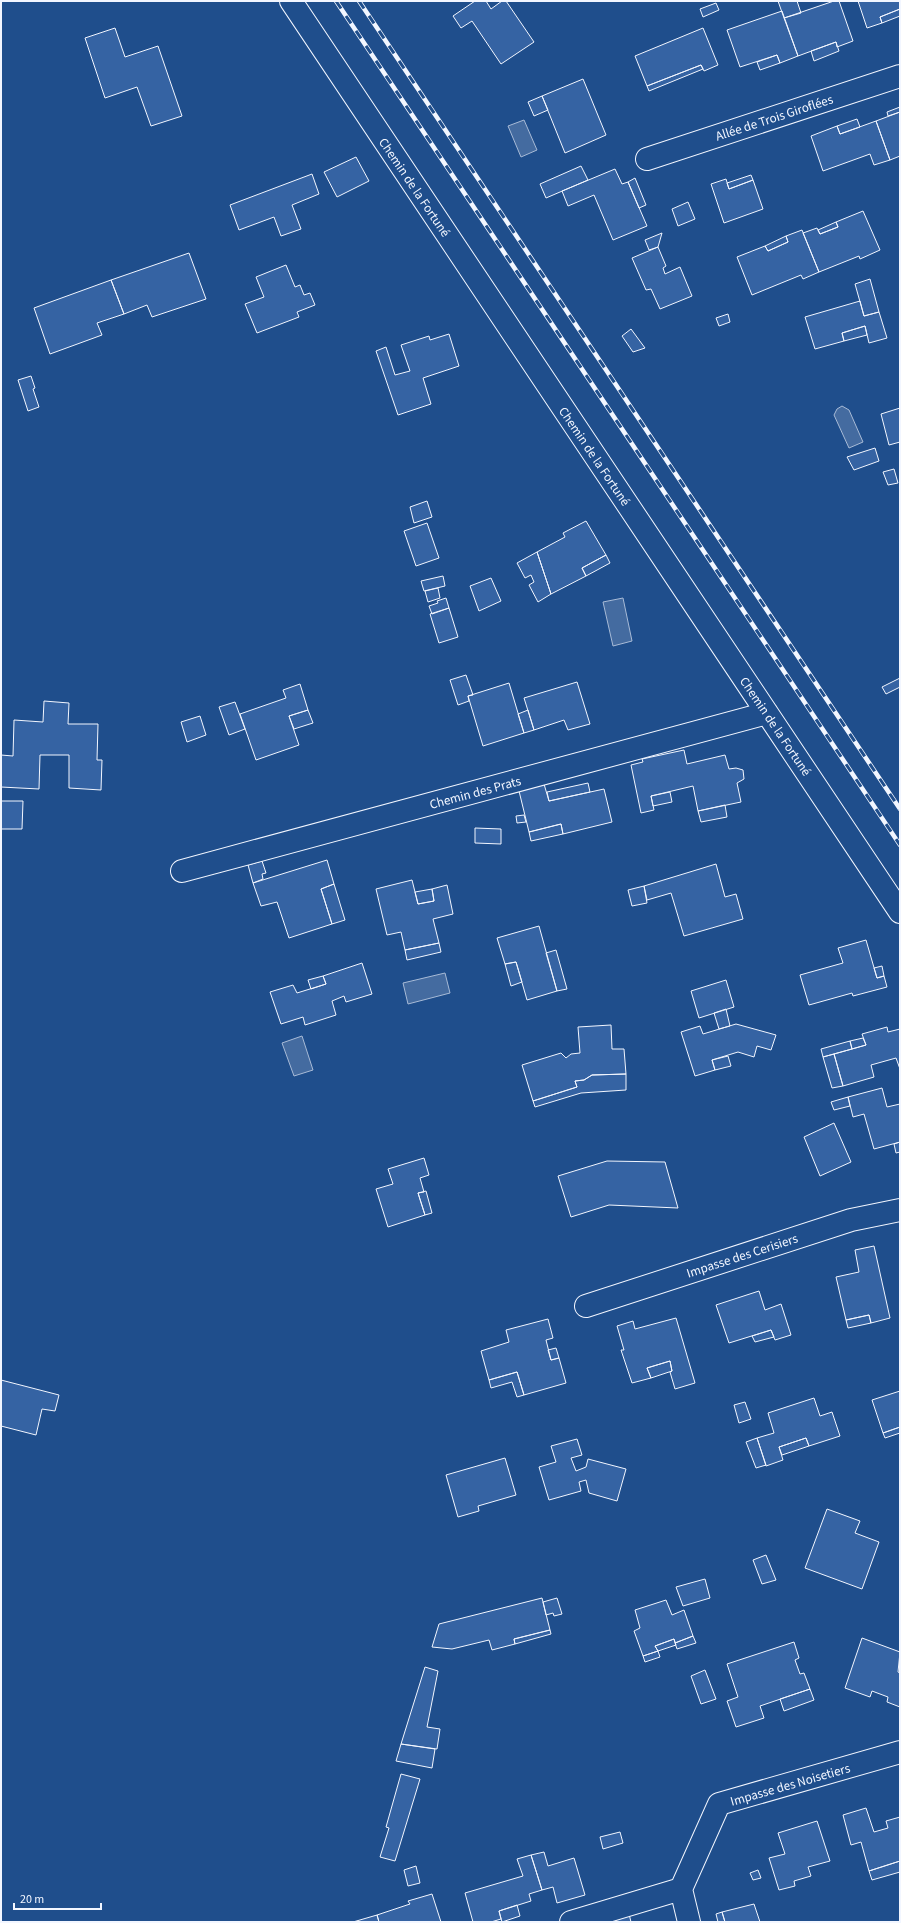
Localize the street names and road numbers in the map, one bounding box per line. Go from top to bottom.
street label: Allée de Trois Giroflées [713,90,836,145]
street label: Chemin de la Fortuné [374,134,454,241]
street label: Chemin de la Fortuné [554,403,634,510]
street label: Chemin de la Fortuné [735,673,815,780]
street label: Chemin des Prats [428,772,524,814]
street label: Impasse des Cerisiers [684,1229,801,1282]
street label: Impasse des Noisetiers [728,1759,853,1811]

